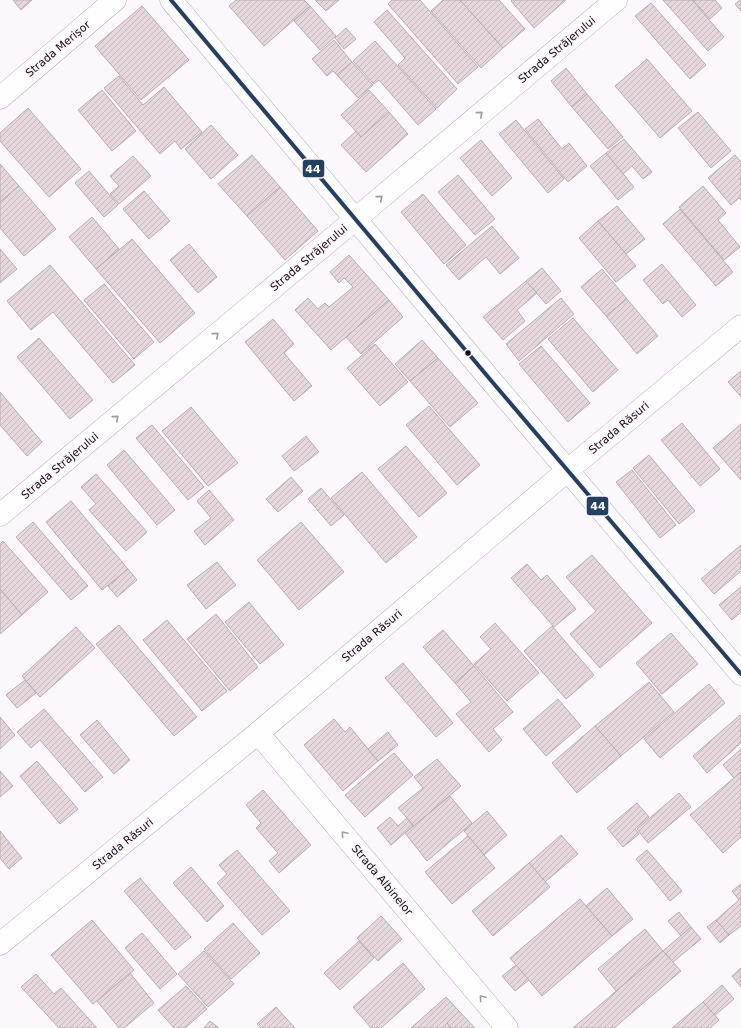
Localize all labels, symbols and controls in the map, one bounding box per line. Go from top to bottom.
street label: Strada Străjerului [516,14,598,86]
street label: Strada Merișor [23,18,93,80]
one-way arrow [475,112,482,119]
line badge: 44 [302,159,325,178]
text: 44 [305,163,321,176]
one-way arrow [376,196,383,203]
street label: Strada Străjerului [268,222,350,294]
one-way arrow [211,333,219,340]
unlabelled marker [463,348,473,358]
street label: Strada Răsuri [586,399,652,457]
one-way arrow [111,416,119,423]
street label: Strada Străjerului [19,430,101,502]
line badge: 44 [586,496,609,516]
text: 44 [590,500,606,513]
street label: Strada Răsuri [339,607,405,665]
street label: Strada Răsuri [90,816,156,872]
one-way arrow [341,832,348,839]
street label: Strada Albinelor [349,842,416,918]
one-way arrow [479,996,486,1003]

